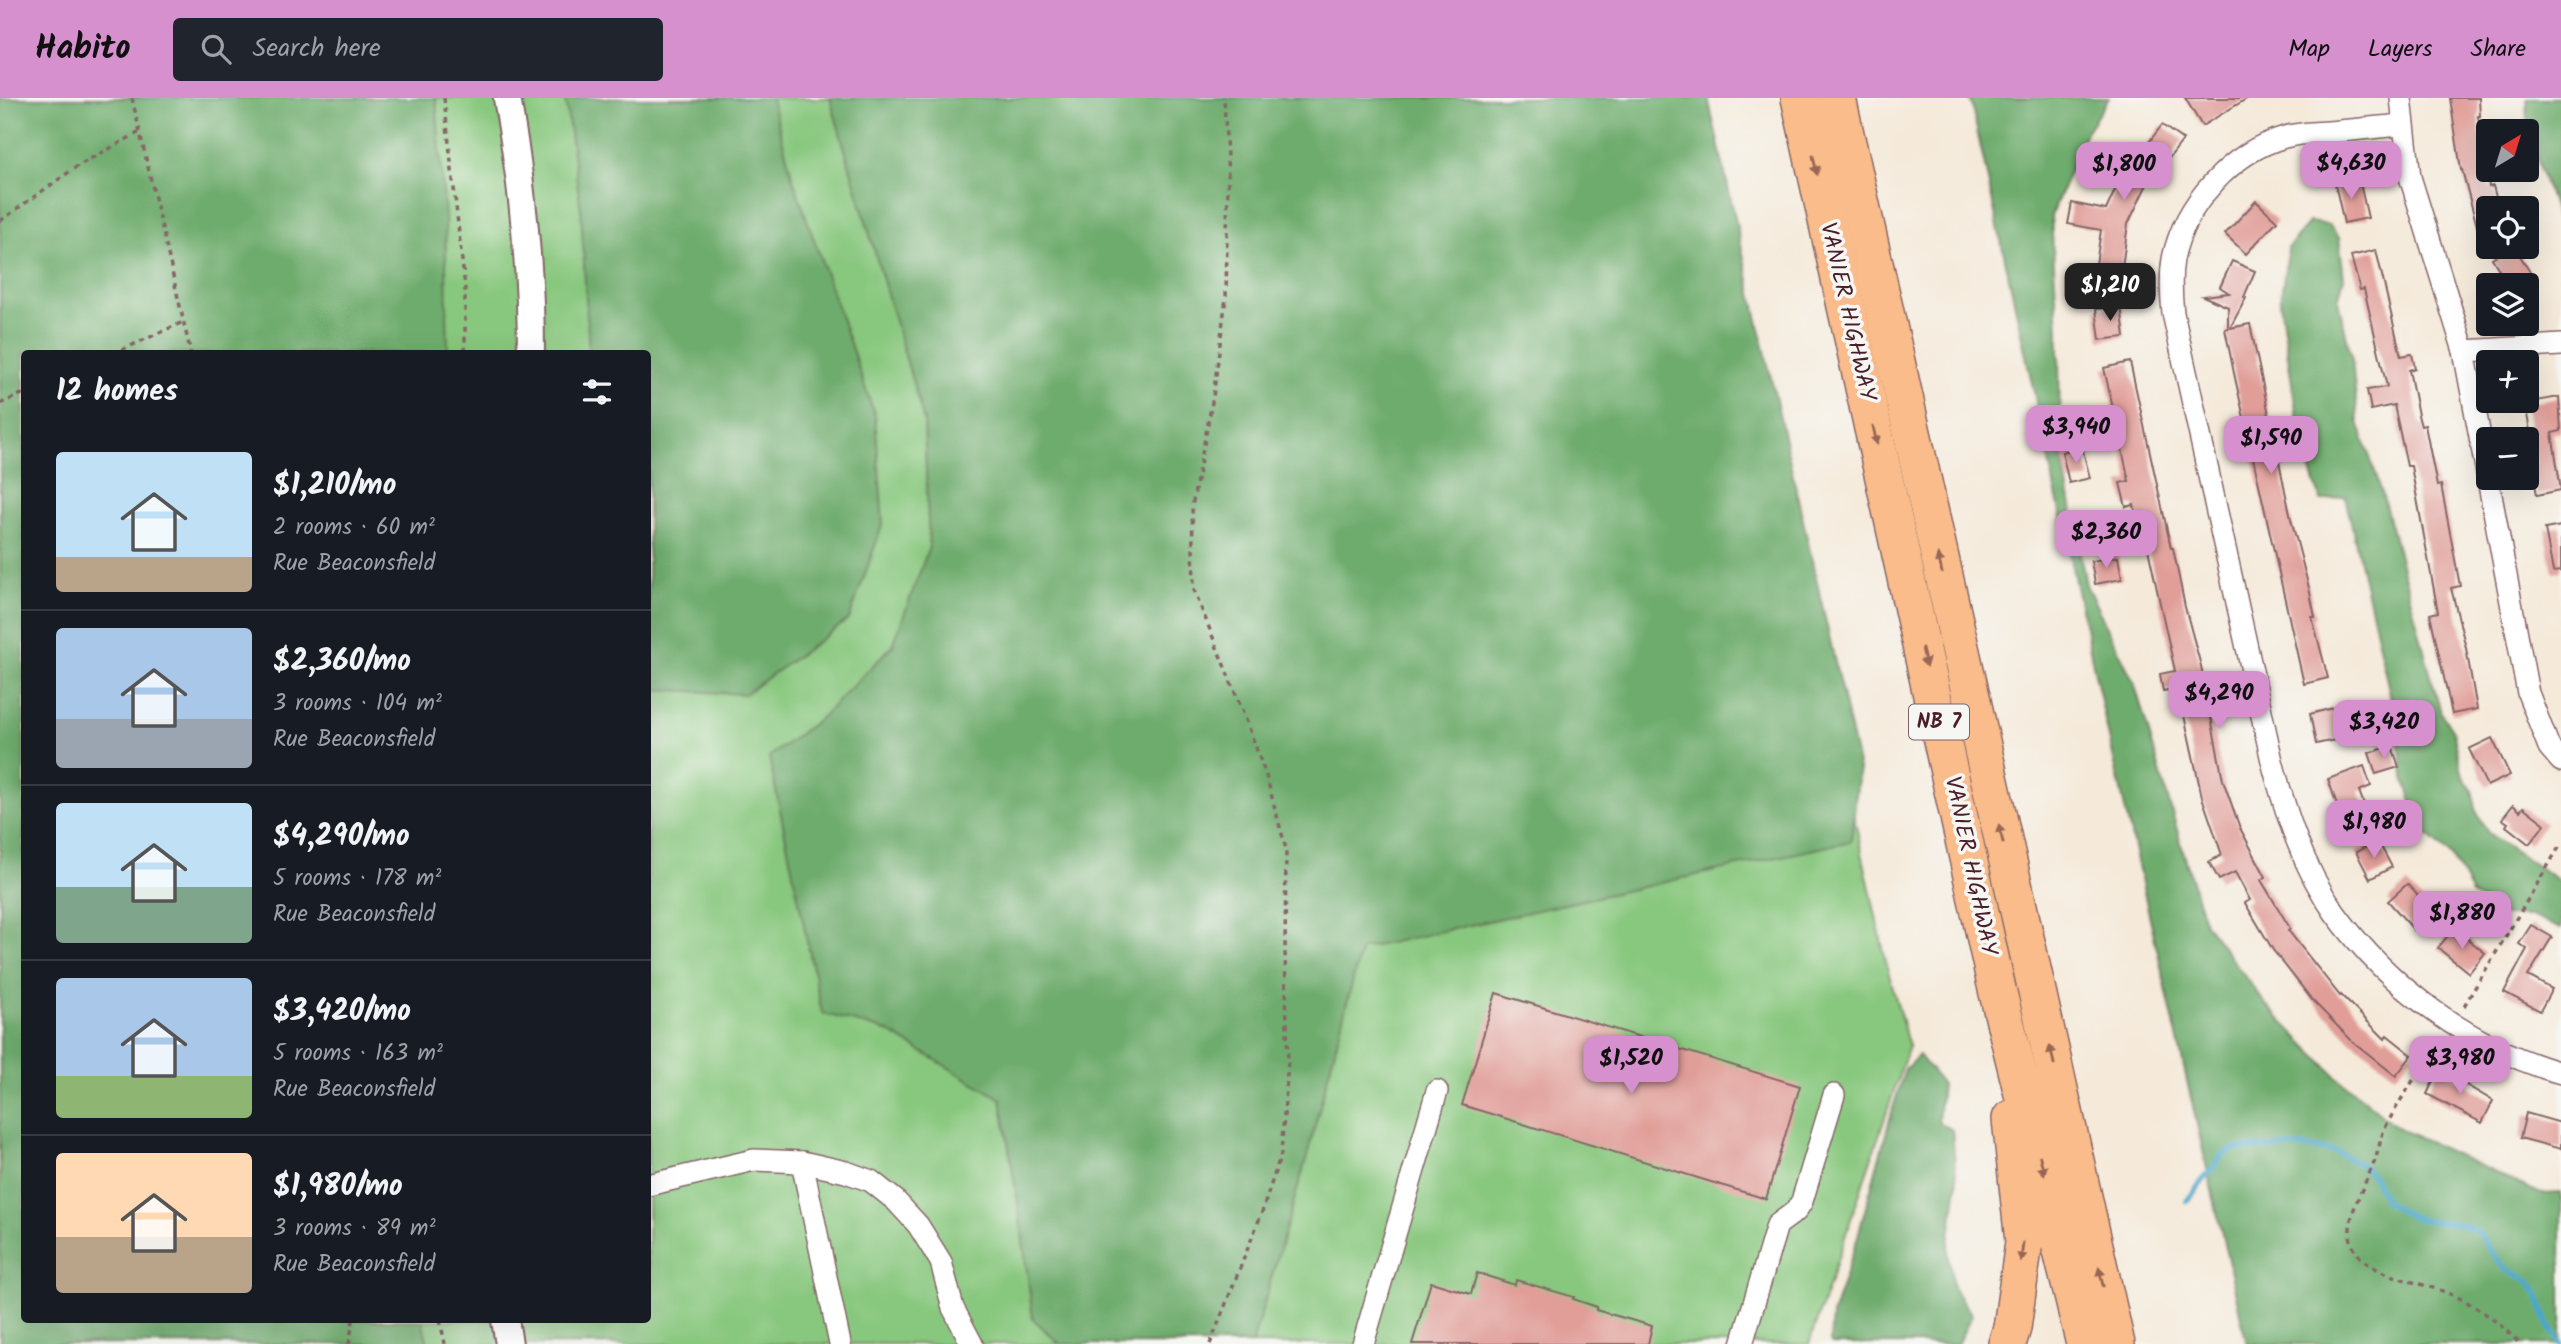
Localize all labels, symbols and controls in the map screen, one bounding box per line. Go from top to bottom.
search box [173,18,663,81]
text: Habito [35,23,131,76]
text: Search here [253,28,381,70]
icon: search [197,30,235,68]
text: Map [2288,30,2330,69]
text: Layers [2368,30,2432,69]
text: Share [2470,30,2526,69]
north arrow [2476,119,2539,182]
map controls [2476,119,2539,490]
pin: $4,630 [2294,141,2408,201]
pin: $1,800 [2067,142,2181,202]
text: $4,630 [2316,146,2386,182]
text: $1,800 [2092,147,2156,183]
one-way arrow [1809,154,1820,176]
button: locate [2476,196,2539,259]
street label: VANIER HIGHWAY [1809,219,1885,406]
pin: $1,210 [2053,264,2167,323]
text: $1,210 [2081,268,2139,304]
button: layers [2476,273,2539,336]
button: + [2476,350,2539,413]
text: 12 homes [56,368,178,416]
icon: filters [578,373,616,411]
pin: $3,940 [2019,406,2133,465]
text: $3,940 [2042,410,2110,446]
pin: $1,590 [2214,416,2328,476]
text: $1,590 [2240,421,2302,457]
one-way arrow [1869,424,1880,446]
button: − [2476,427,2539,490]
text: $1,210/mo [273,462,396,510]
icon: home [112,480,196,564]
text: 2 rooms · 60 m² [273,510,435,546]
pin: $2,360 [2049,510,2163,570]
text: $2,360 [2071,515,2141,551]
text: Rue Beaconsfield [273,546,435,582]
one-way arrow [1935,553,1946,575]
text: $2,360/mo [273,638,411,686]
one-way arrow [1919,646,1930,668]
icon: home [112,656,196,740]
pin: $4,290 [2162,672,2276,731]
text: $4,290 [2184,676,2254,712]
text: 3 rooms · 104 m² [273,686,442,722]
pin: $3,420 [2327,700,2441,760]
road number: NB 7 [1909,704,1969,740]
text: $3,420 [2349,705,2419,741]
text: Rue Beaconsfield [273,722,435,758]
street label: VANIER HIGHWAY [1933,773,2007,960]
pin: $1,980 [2317,800,2431,860]
text: $1,980 [2342,805,2406,841]
text: $4,290/mo [273,813,410,861]
one-way arrow [1995,823,2006,845]
icon: home [112,831,196,915]
text: 5 rooms · 178 m² [273,861,441,897]
pin: $1,880 [2405,892,2519,951]
text: $1,880 [2429,896,2495,932]
text: Rue Beaconsfield [273,897,435,933]
text: $3,420/mo [273,988,411,1036]
icon: home [112,1006,196,1090]
text: 5 rooms · 163 m² [273,1036,443,1072]
pin: $1,520 [1574,1037,1688,1096]
pin: $3,980 [2403,1037,2517,1096]
text: $1,520 [1599,1041,1663,1077]
text: $3,980 [2425,1041,2495,1077]
one-way arrow [2046,1044,2057,1066]
text: Rue Beaconsfield [273,1072,435,1108]
one-way arrow [2037,1154,2048,1176]
text: $1,980/mo [273,1163,403,1211]
icon: home [112,1181,196,1265]
text: 3 rooms · 89 m² [273,1211,436,1247]
one-way arrow [2016,1241,2027,1263]
text: Rue Beaconsfield [273,1247,435,1283]
one-way arrow [2096,1266,2107,1288]

